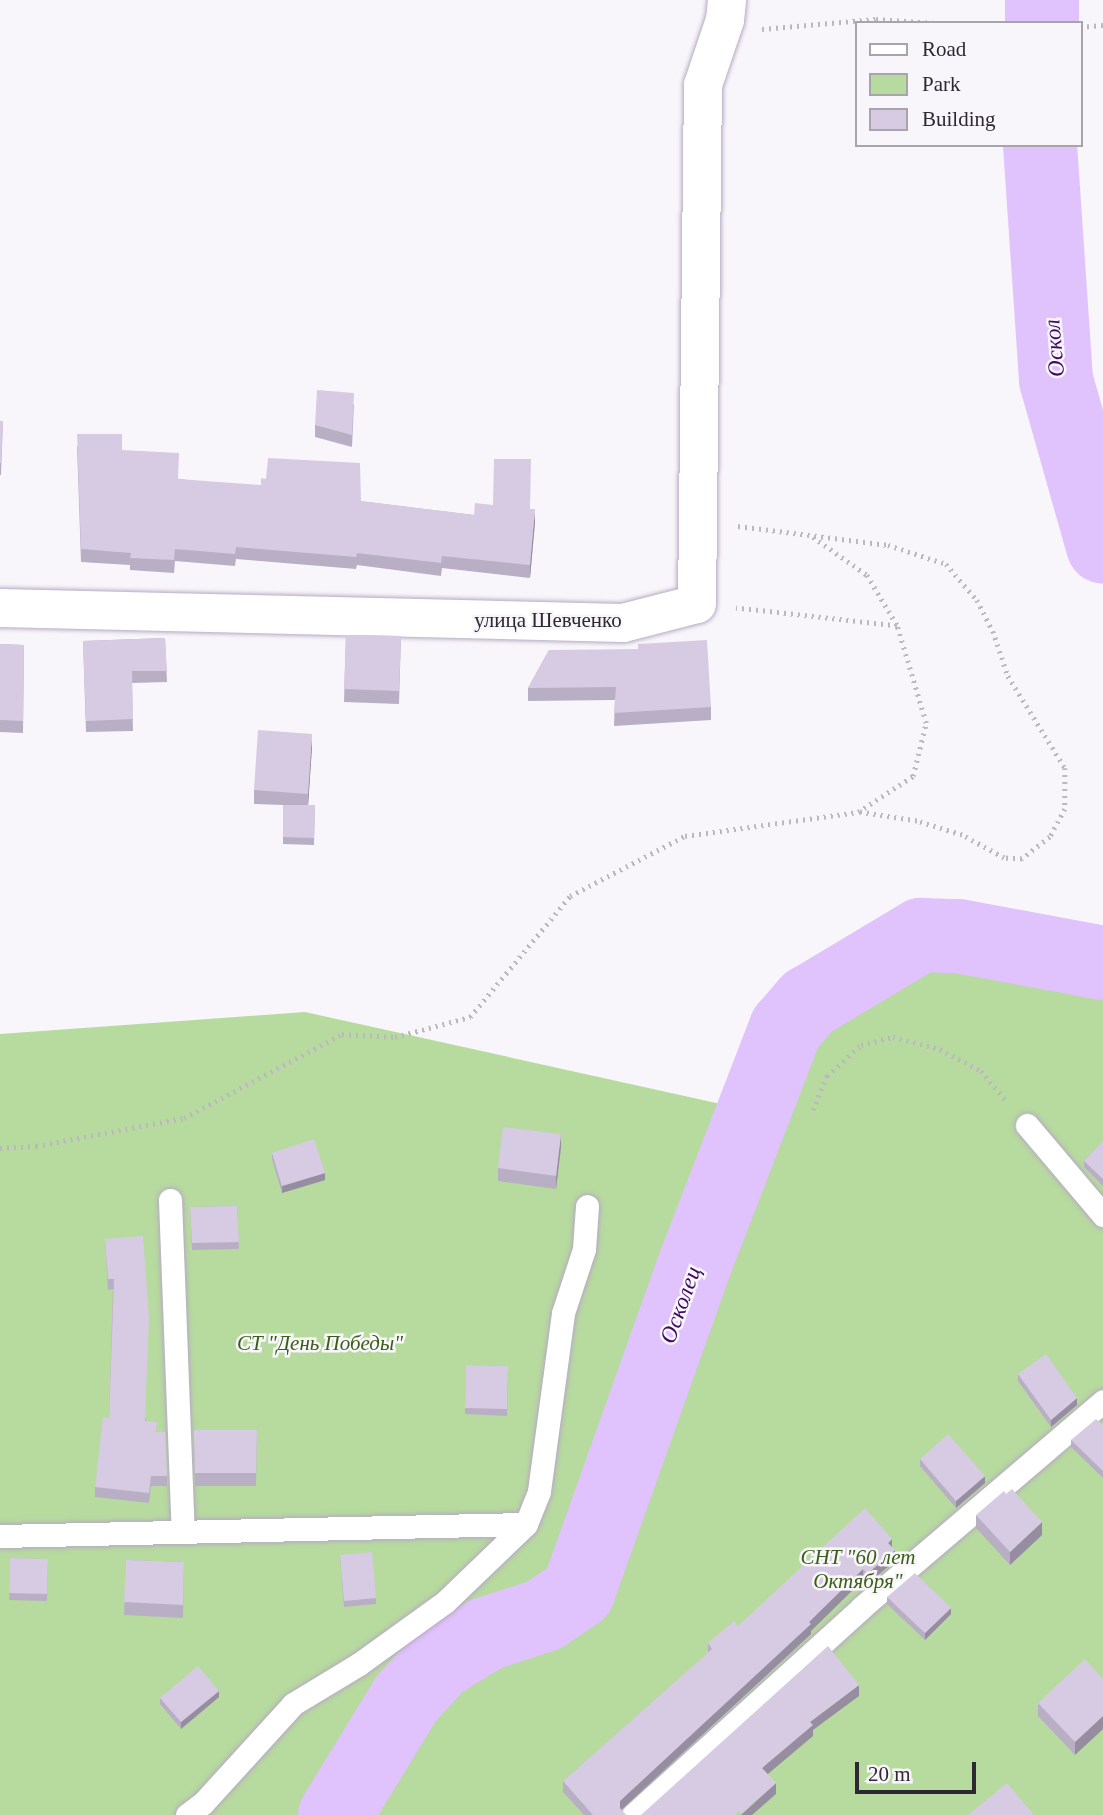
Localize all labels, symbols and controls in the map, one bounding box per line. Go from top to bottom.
legend [855,21,1082,147]
text: Road [922,37,966,61]
text: Park [922,72,961,96]
text: Building [922,107,996,131]
water label: Оскол [1039,318,1071,378]
street label: улица Шевченко [474,607,622,633]
water label: Осколец [654,1263,708,1347]
park label: СТ "День Победы" [237,1330,403,1356]
park label: СНТ "60 лет Октября" [800,1544,916,1594]
scale bar [858,1748,979,1792]
text: 20 m [868,1762,911,1786]

